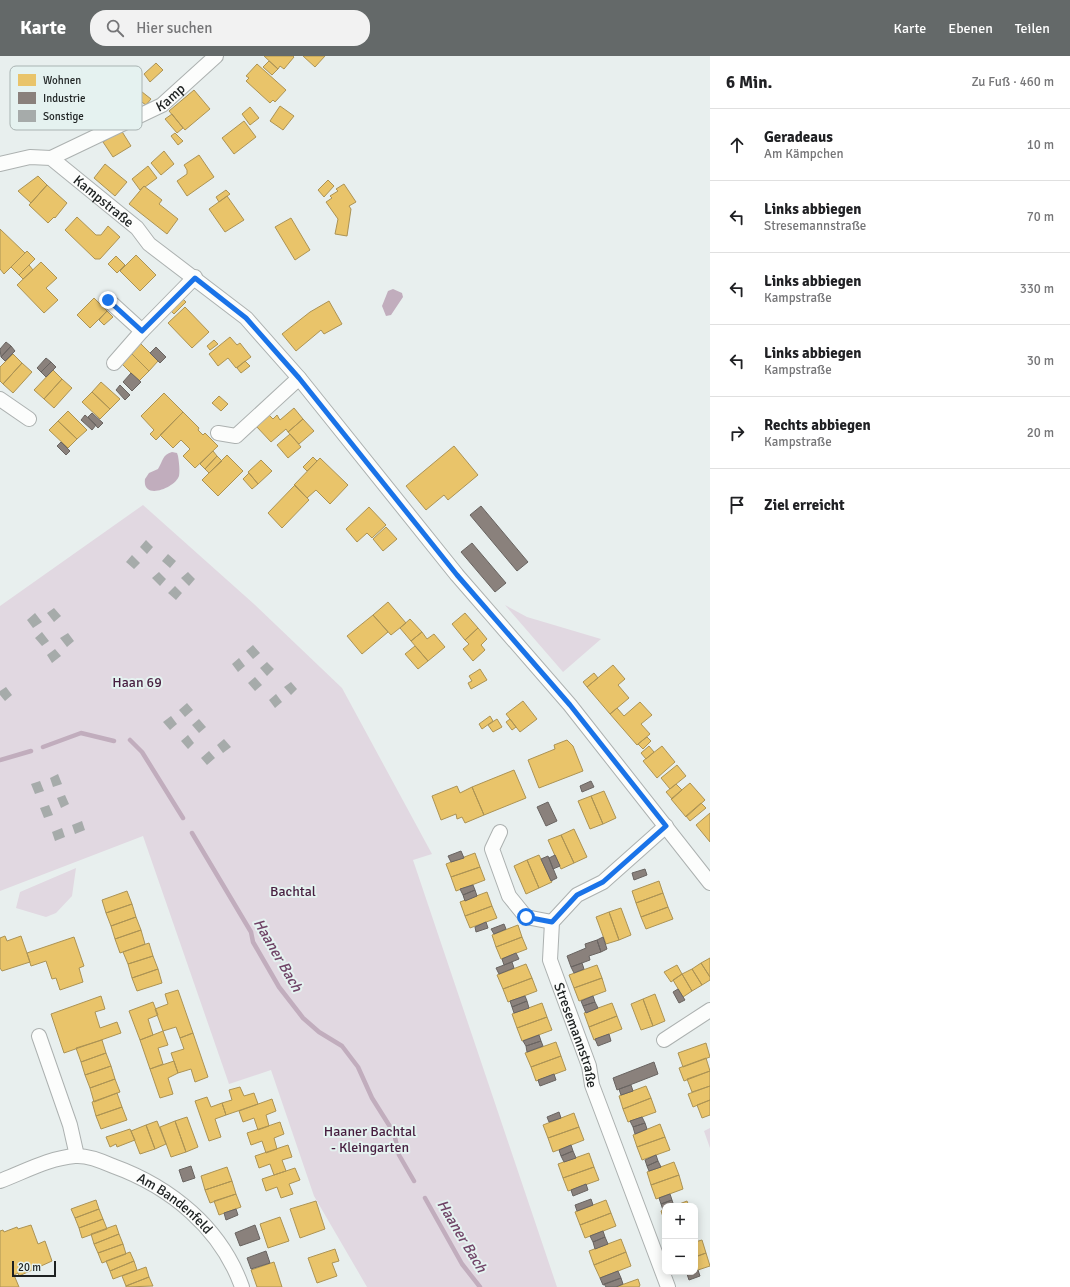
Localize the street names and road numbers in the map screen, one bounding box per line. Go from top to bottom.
street label: Kamp [153,80,188,115]
street label: Kampstraße [70,171,138,231]
street label: Stresemannstraße [551,980,601,1089]
street label: Am Bandenfeld [134,1169,217,1237]

